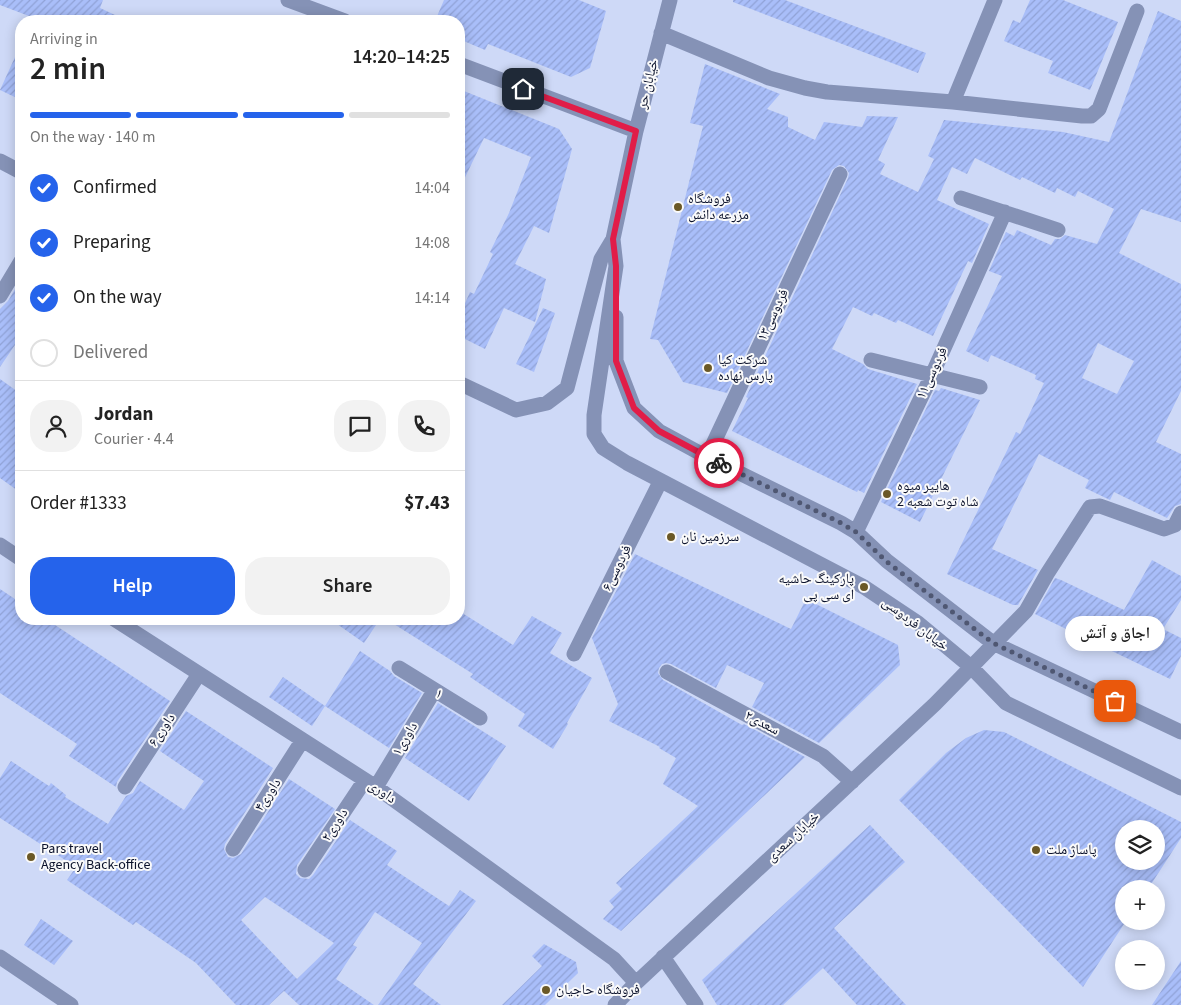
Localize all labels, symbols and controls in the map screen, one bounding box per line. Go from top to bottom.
text: Arriving in [30,28,98,50]
text: 14:20–14:25 [352,44,450,71]
text: 2 min [30,46,106,92]
street label: خیابان حر [632,57,664,112]
pin [502,68,544,110]
icon: home [509,75,537,103]
text: On the way · 140 m [30,126,155,148]
icon: check [30,174,58,202]
text: Confirmed [73,174,157,201]
text: 14:04 [414,177,450,199]
place label: فروشگاه مزرعه دانش [688,189,749,225]
marker: فروشگاه مزرعه دانش [672,201,684,213]
icon: check [30,229,58,257]
text: Preparing [73,229,151,256]
text: 14:08 [414,232,450,254]
icon: check [30,284,58,312]
text: On the way [73,284,162,311]
street label: فردوسی۱۳ [752,286,794,344]
text: 14:14 [414,287,450,309]
text: Delivered [73,339,148,366]
street label: فردوسی۱۱ [911,344,953,402]
place label: شرکت کیا پارس نهاده [718,350,773,386]
marker: شرکت کیا پارس نهاده [702,362,714,374]
button: person [30,400,82,452]
button: chat [334,400,386,452]
button: phone [398,400,450,452]
text: Jordan [94,401,153,428]
text: Courier · 4.4 [94,428,174,450]
courier [694,438,744,488]
icon: bike [705,449,733,477]
place label: هایپر میوه شاه توت شعبه 2 [897,476,978,512]
marker: هایپر میوه شاه توت شعبه 2 [881,488,893,500]
text: Order #1333 [30,490,127,517]
text: $7.43 [404,490,450,517]
place label: سرزمین نان [681,527,739,547]
marker: سرزمین نان [665,531,677,543]
street label: فردوسی۶ [597,541,637,594]
button: Help [30,557,235,615]
button: Share [245,557,450,615]
place label: پارکینگ حاشیه ای سی پی [779,569,854,605]
marker: پارکینگ حاشیه ای سی پی [858,581,870,593]
street label: خیابان فردوسی [878,592,952,656]
callout: اجاق و آتش [1065,616,1165,651]
text: اجاق و آتش [1080,622,1150,644]
pin [1094,680,1136,722]
street label: ۱ [431,684,447,704]
icon: bag [1101,687,1129,715]
street label: سعدی۲ [741,706,783,740]
street label: داوری۶ [144,709,180,751]
street label: داوری۱ [387,718,423,760]
street label: داوری۴ [250,774,286,816]
street label: داوری [364,775,400,809]
street label: داوری۲ [317,804,353,846]
street label: خیابان سعدی [762,807,824,867]
map controls [1115,820,1165,990]
button: layers [1115,820,1165,870]
place label: Pars travel Agency Back-office [41,839,150,875]
place label: پاساژ ملت [1046,840,1097,860]
marker: پاساژ ملت [1030,844,1042,856]
marker: Pars travel Agency Back-office [25,851,37,863]
button: + [1115,880,1165,930]
button: − [1115,940,1165,990]
place label: فروشگاه حاجیان [556,980,640,1000]
marker: فروشگاه حاجیان [540,984,552,996]

